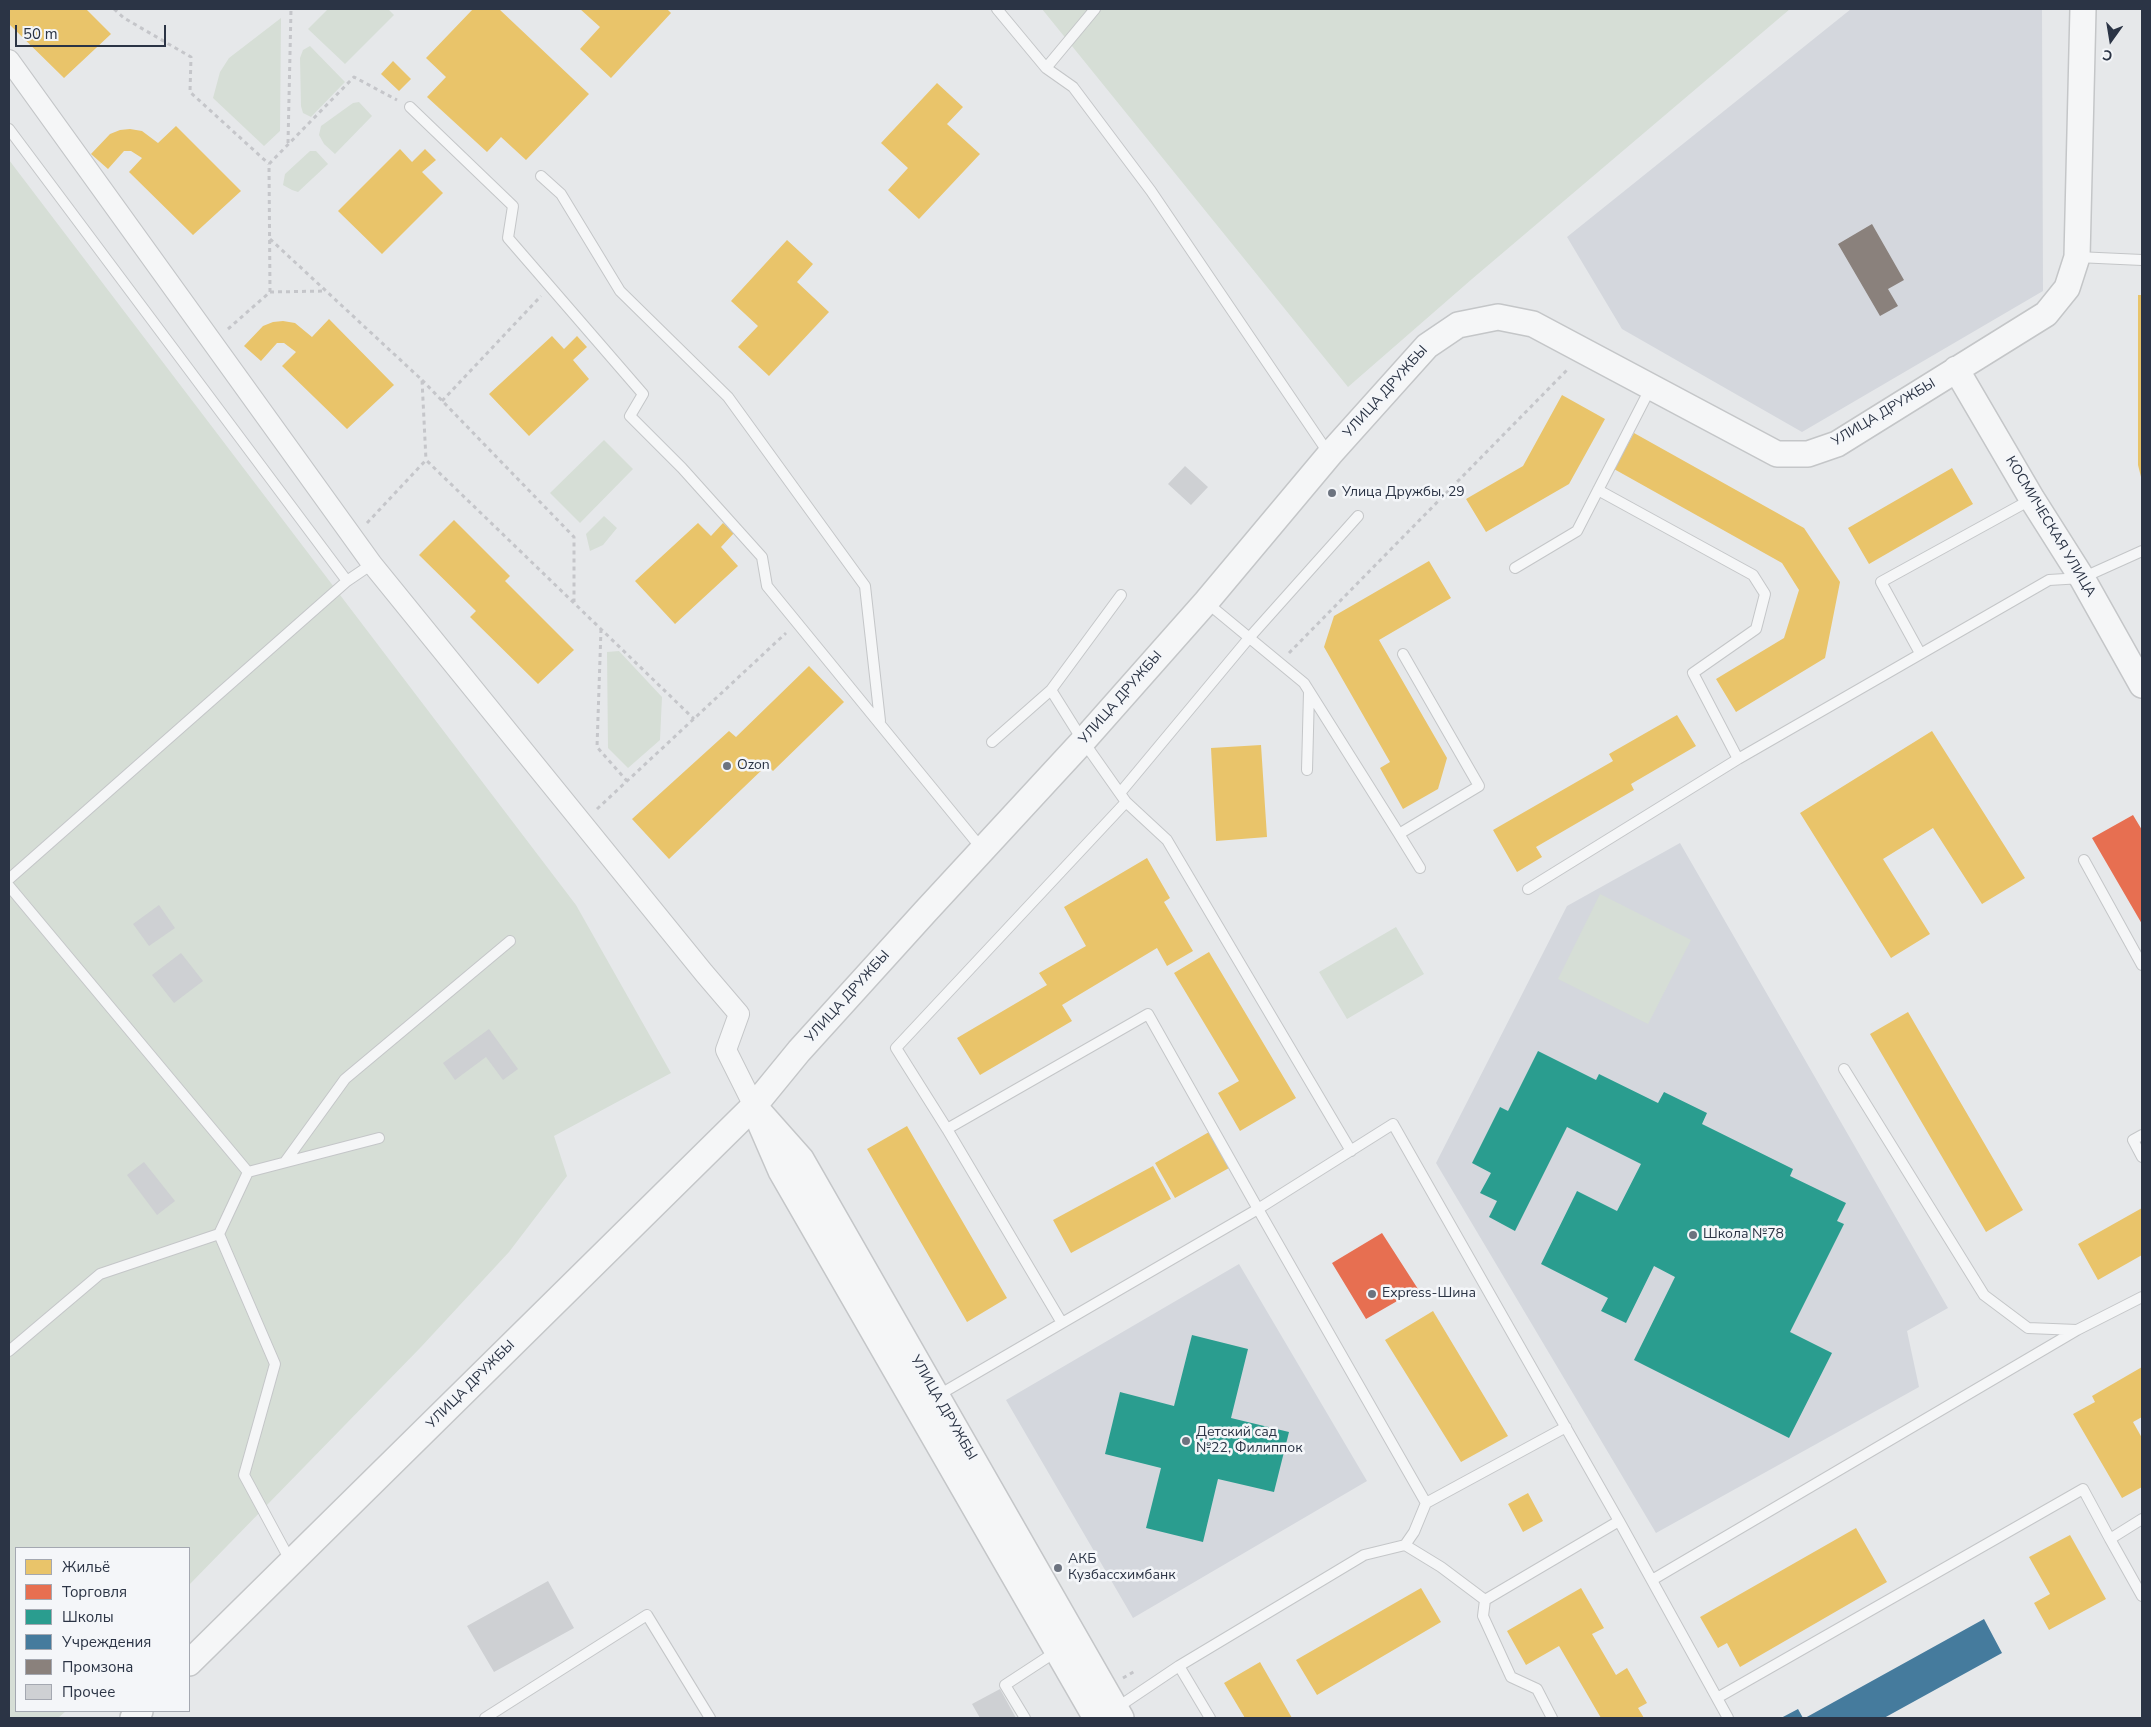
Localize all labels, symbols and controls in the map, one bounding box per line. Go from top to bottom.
scale bar [18,15,169,47]
north arrow [2086,15,2136,65]
text: 50 m [23,24,58,44]
text: С [2101,45,2114,65]
street label: УЛИЦА ДРУЖБЫ [1340,342,1432,442]
street label: УЛИЦА ДРУЖБЫ [1829,375,1939,451]
street label: КОСМИЧЕСКАЯ УЛИЦА [2001,454,2099,600]
place label: Улица Дружбы, 29 [1342,485,1465,501]
marker: Улица Дружбы, 29 [1326,487,1338,499]
street label: УЛИЦА ДРУЖБЫ [1076,648,1166,748]
place label: Ozon [737,758,770,774]
marker: Ozon [721,760,733,772]
street label: УЛИЦА ДРУЖБЫ [802,947,894,1047]
place label: Школа №78 [1703,1227,1784,1243]
marker: Школа №78 [1687,1229,1699,1241]
place label: Express-Шина [1382,1286,1476,1302]
marker: Express-Шина [1366,1288,1378,1300]
street label: УЛИЦА ДРУЖБЫ [423,1337,519,1433]
street label: УЛИЦА ДРУЖБЫ [906,1353,980,1463]
place label: Детский сад №22, Филиппок [1196,1425,1303,1458]
marker: Детский сад №22, Филиппок [1180,1435,1192,1447]
legend [15,1547,190,1712]
place label: АКБ Кузбассхимбанк [1068,1552,1176,1584]
text: Жильё [62,1557,110,1577]
marker: АКБ Кузбассхимбанк [1052,1562,1064,1574]
text: Торговля [62,1582,127,1602]
text: Школы [62,1607,114,1627]
text: Учреждения [62,1632,151,1652]
text: Промзона [62,1657,133,1677]
text: Прочее [62,1682,115,1702]

